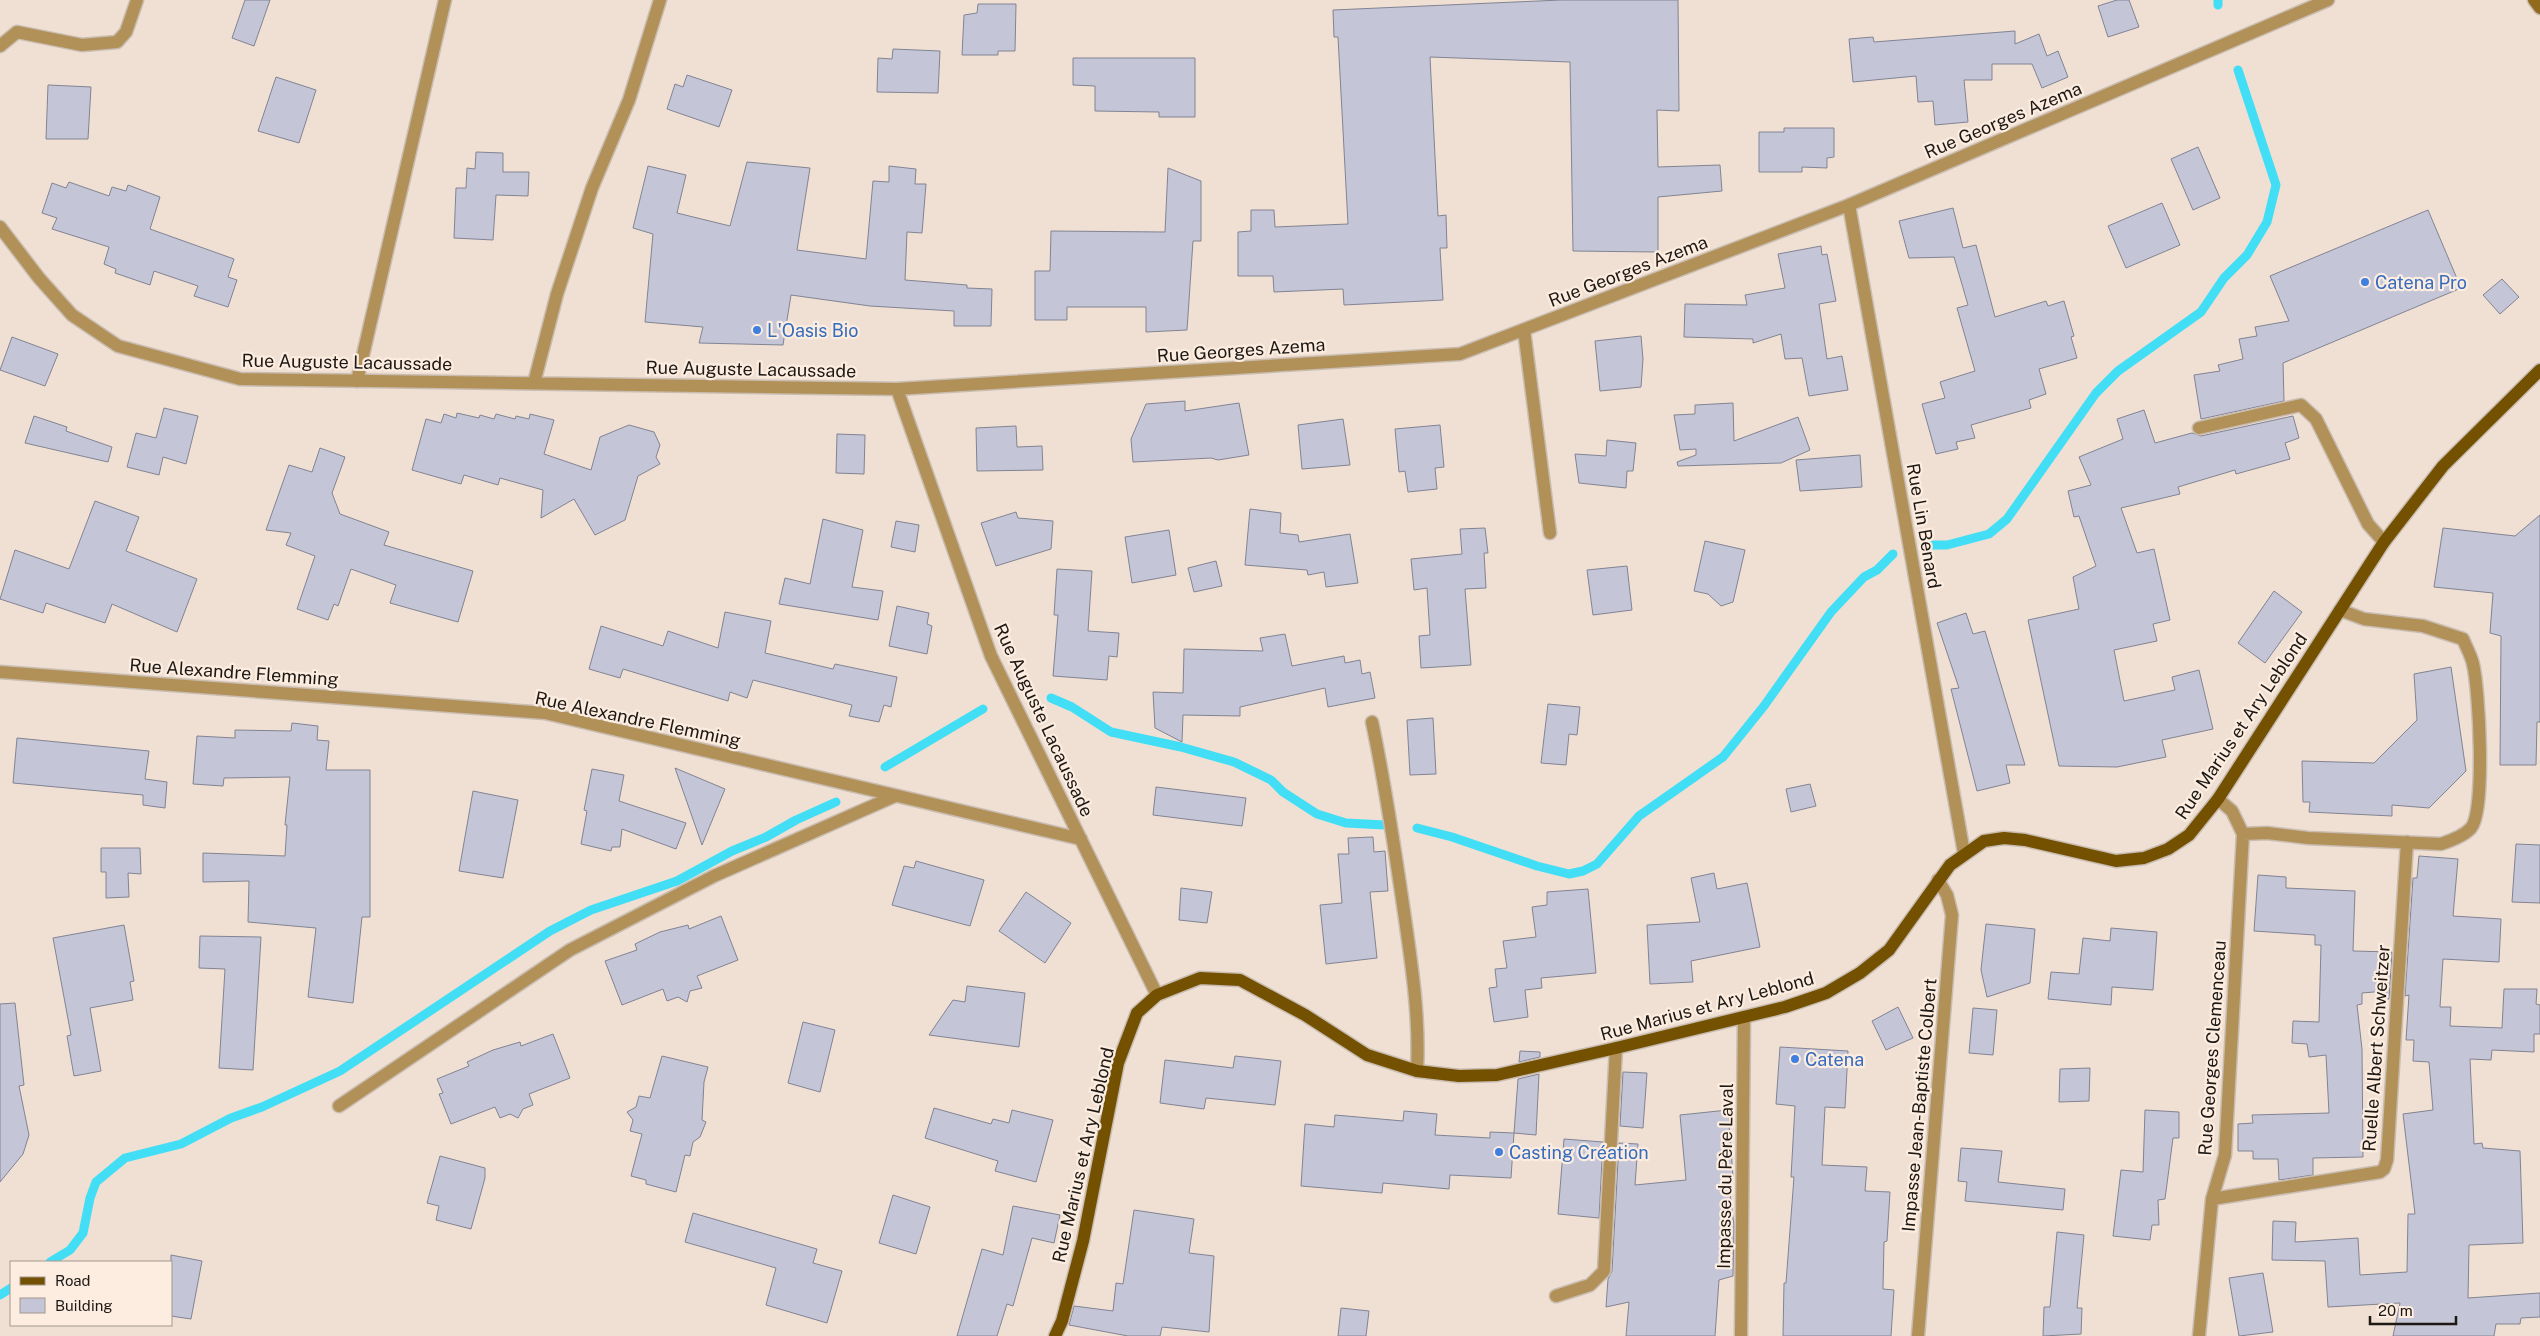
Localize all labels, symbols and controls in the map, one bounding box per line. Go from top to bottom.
street label: Rue Georges Azema [1921,77,2085,163]
street label: Rue Georges Azema [1545,231,1711,311]
place label: Catena Pro [2375,272,2467,293]
marker: Catena Pro [2359,276,2371,288]
place label: L'Oasis Bio [767,320,858,341]
marker: L'Oasis Bio [751,324,763,336]
street label: Rue Georges Azema [1156,334,1326,366]
street label: Rue Auguste Lacaussade [241,350,453,374]
street label: Rue Auguste Lacaussade [645,357,857,381]
street label: Rue Lin Benard [1903,462,1945,590]
street label: Rue Auguste Lacaussade [990,620,1098,820]
street label: Rue Marius et Ary Leblond [2171,629,2311,823]
street label: Rue Alexandre Flemming [129,654,339,690]
street label: Rue Alexandre Flemming [533,687,743,751]
street label: Rue Georges Clemenceau [2194,940,2230,1156]
street label: Ruelle Albert Schweitzer [2358,944,2394,1152]
street label: Rue Marius et Ary Leblond [1598,967,1816,1045]
street label: Impasse Jean-Baptiste Colbert [1897,977,1941,1233]
street label: Rue Marius et Ary Leblond [1048,1045,1118,1265]
place label: Catena [1805,1049,1864,1070]
marker: Catena [1789,1053,1801,1065]
street label: Impasse du Père Laval [1713,1083,1737,1269]
place label: Casting Création [1509,1142,1649,1163]
marker: Casting Création [1493,1146,1505,1158]
legend [10,1261,172,1326]
text: Road [55,1272,91,1289]
scale bar [2370,1294,2456,1326]
text: Building [55,1297,113,1314]
text: 20 m [2378,1302,2413,1319]

